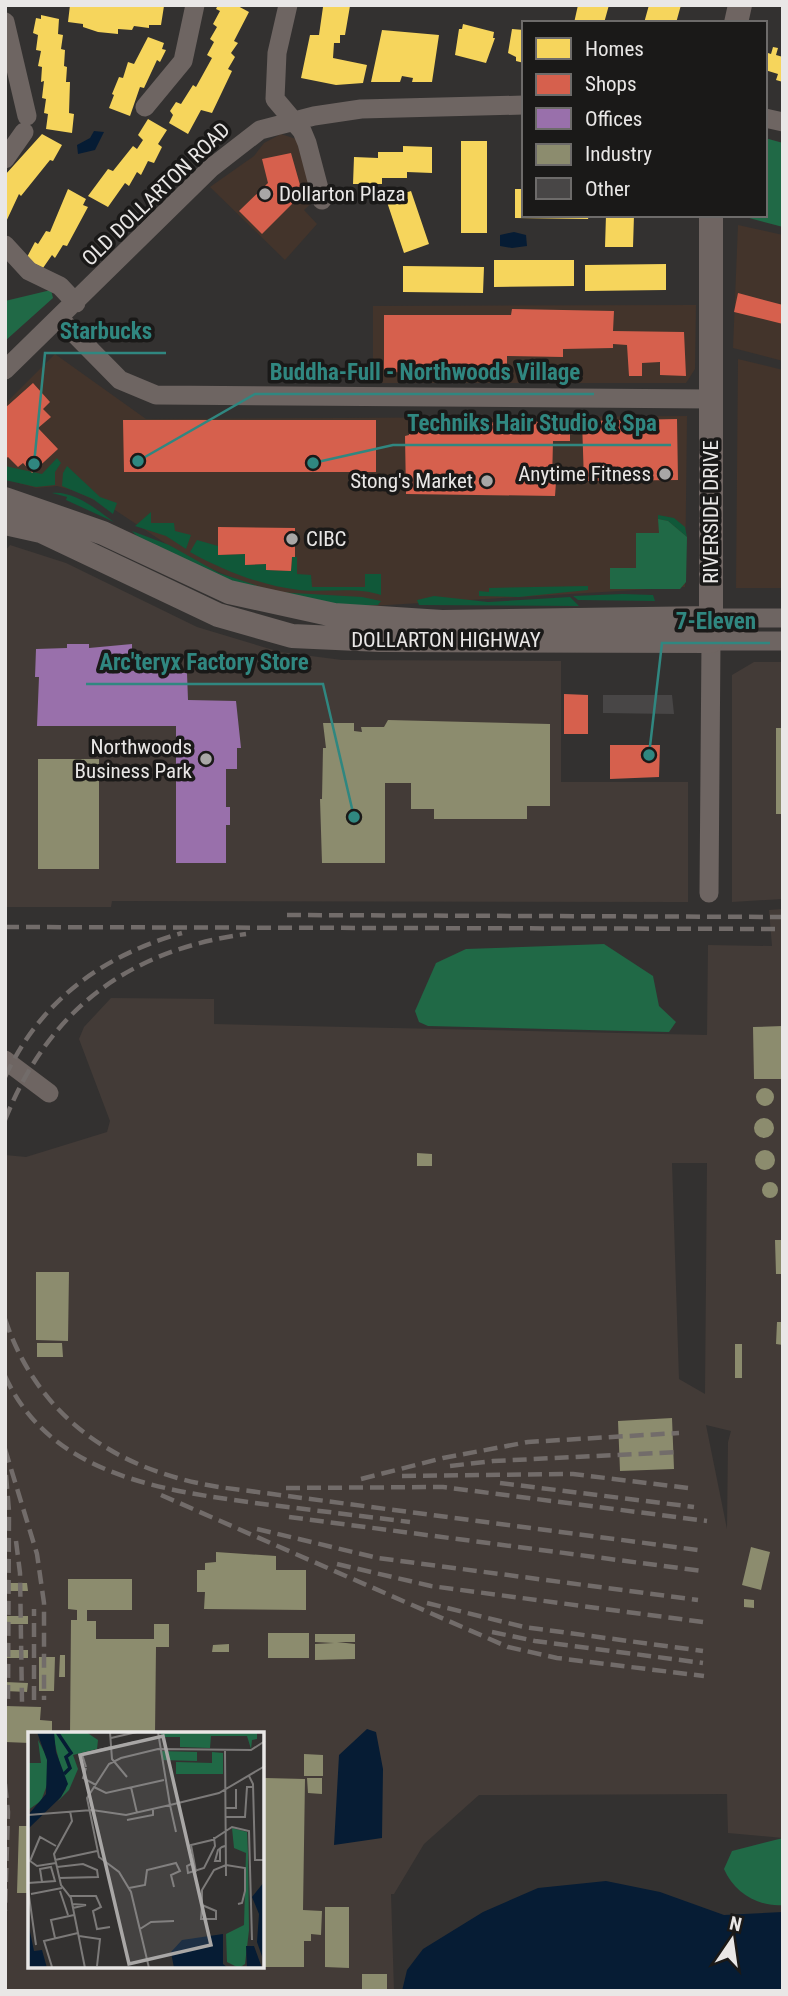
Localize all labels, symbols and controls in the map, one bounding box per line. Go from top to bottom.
legend [522,21,767,217]
text: Homes [585,37,644,61]
text: Shops [585,72,637,96]
text: Offices [585,107,642,131]
street label: OLD DOLLARTON ROAD [77,118,235,270]
text: Industry [585,142,652,166]
text: Other [585,177,630,201]
place label: Dollarton Plaza [279,182,405,206]
marker: Dollarton Plaza [257,186,273,202]
callout: Starbucks [45,309,166,353]
text: Starbucks [60,318,152,345]
callout: Buddha-Full - Northwoods Village [255,350,594,394]
text: Buddha-Full - Northwoods Village [270,359,580,386]
callout: Techniks Hair Studio & Spa [393,401,671,445]
text: Techniks Hair Studio & Spa [407,410,657,437]
street label: RIVERSIDE DRIVE [699,440,723,584]
place label: Anytime Fitness [518,462,651,486]
marker: Anytime Fitness [657,466,673,482]
place label: Stong's Market [350,469,473,493]
marker: Stong's Market [479,473,495,489]
place label: CIBC [306,527,347,551]
marker: CIBC [284,531,300,547]
callout: 7-Eleven [662,599,770,643]
text: 7-Eleven [676,608,756,635]
street label: DOLLARTON HIGHWAY [351,628,541,652]
callout: Arc'teryx Factory Store [86,640,323,684]
text: Arc'teryx Factory Store [99,649,309,676]
place label: Northwoods Business Park [75,735,193,783]
marker: Northwoods Business Park [198,751,214,767]
inset map [28,1732,264,1968]
north arrow [697,1905,767,1975]
text: N [727,1911,744,1936]

